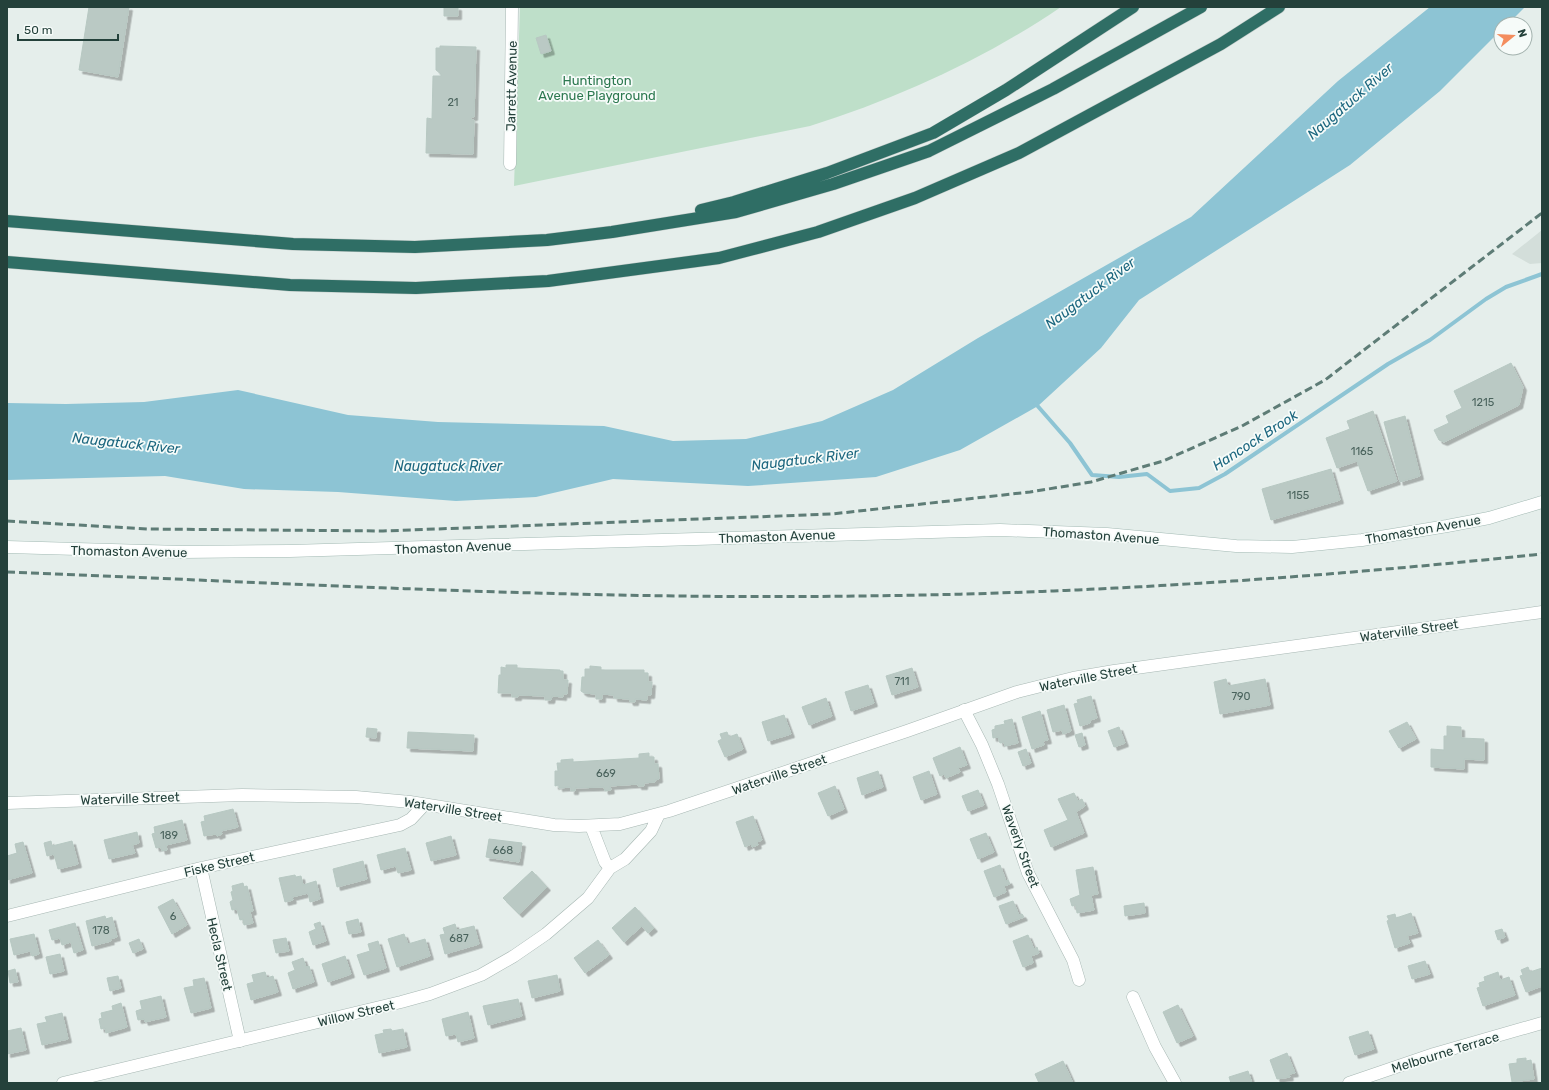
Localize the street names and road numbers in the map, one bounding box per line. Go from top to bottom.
street label: Jarrett Avenue [503,40,520,132]
street label: Thomaston Avenue [1364,512,1482,547]
street label: Thomaston Avenue [1042,524,1160,547]
street label: Thomaston Avenue [718,527,836,546]
street label: Thomaston Avenue [394,538,512,557]
street label: Thomaston Avenue [70,543,188,560]
street label: Waterville Street [1359,616,1459,645]
street label: Waterville Street [1038,661,1138,694]
street label: Waterville Street [730,751,829,798]
street label: Waterville Street [80,789,180,808]
street label: Waterville Street [403,794,503,825]
street label: Waverly Street [999,803,1042,890]
street label: Fiske Street [182,849,256,880]
street label: Hecla Street [204,916,235,992]
street label: Willow Street [316,997,396,1030]
street label: Melbourne Terrace [1390,1029,1501,1076]

